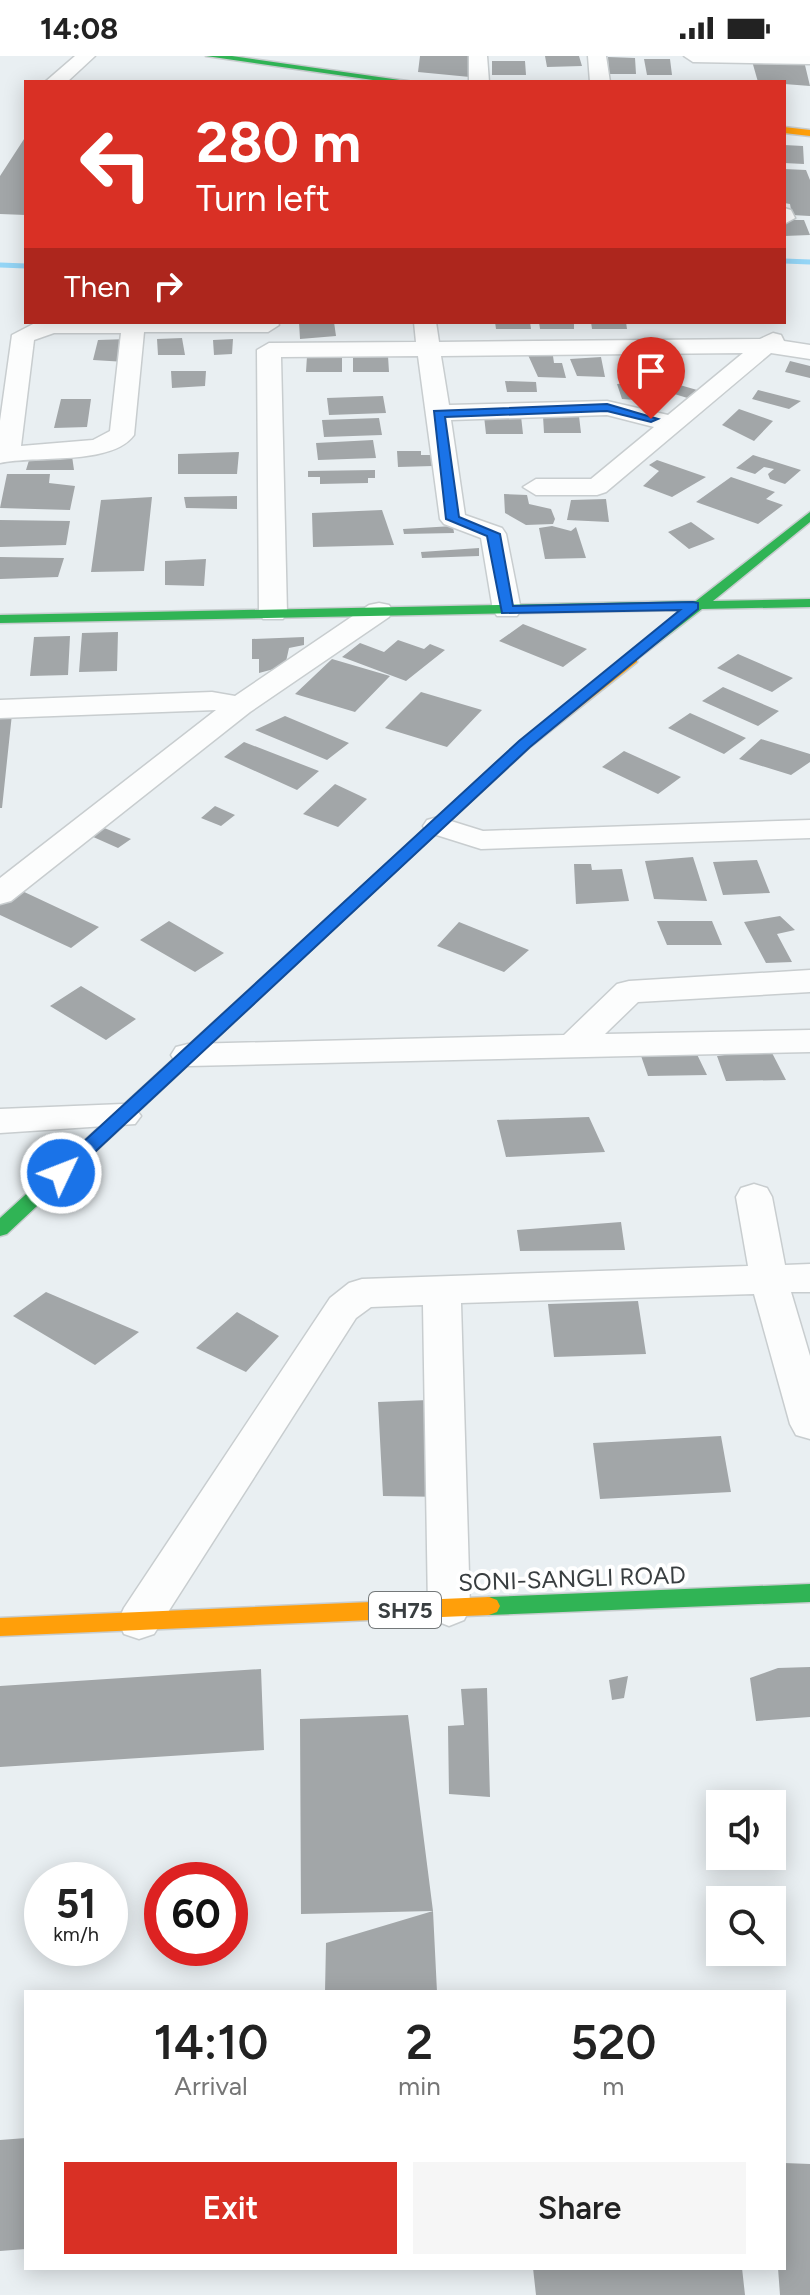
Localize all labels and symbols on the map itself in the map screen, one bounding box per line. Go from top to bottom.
pin [617,337,685,419]
position arrow [19,1131,103,1215]
street label: SONI-SANGLI ROAD [458,1560,686,1597]
road number: SH75 [369,1592,441,1628]
speed limit sign: 60 [144,1862,248,1966]

